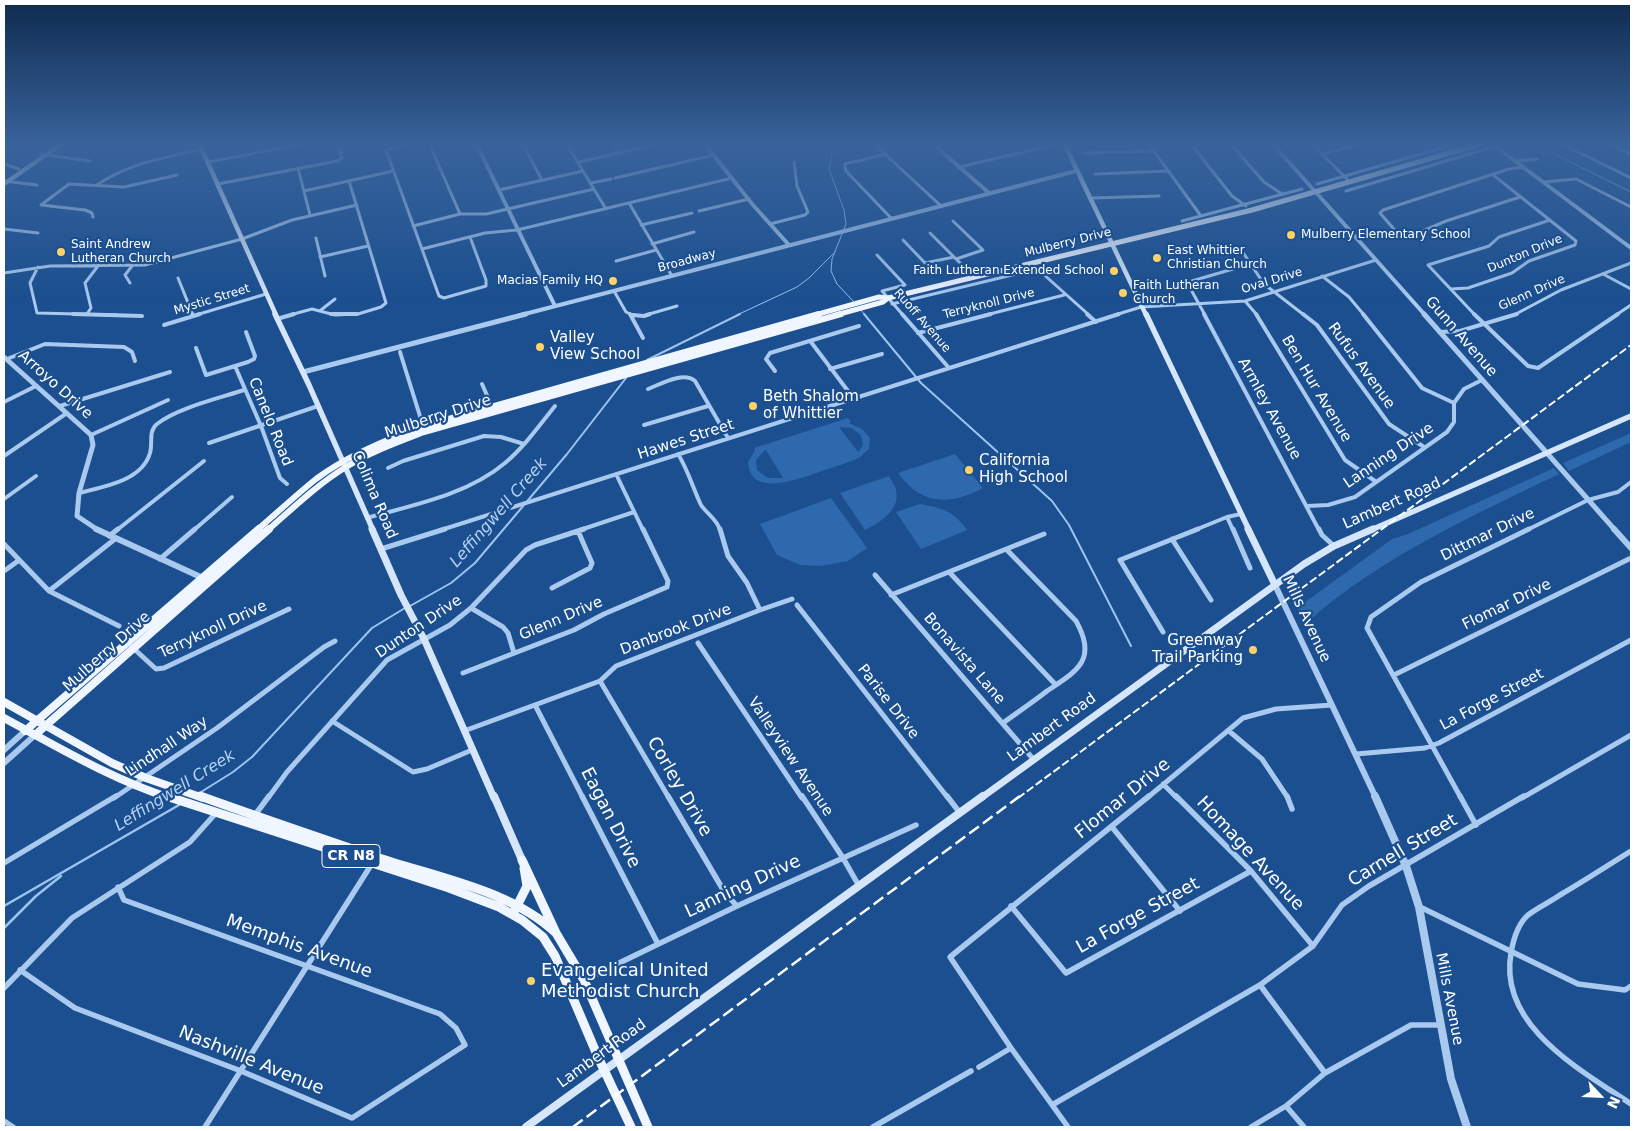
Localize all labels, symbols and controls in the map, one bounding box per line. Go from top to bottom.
street label: Mulberry Drive [1023,225,1113,261]
place label: Mulberry Elementary School [1301,228,1471,242]
marker: Mulberry Elementary School [1285,229,1297,241]
street label: Dunton Drive [1485,232,1565,276]
place label: Saint Andrew Lutheran Church [71,238,171,266]
place label: East Whittier Christian Church [1167,244,1267,272]
marker: Saint Andrew Lutheran Church [55,246,67,258]
street label: Broadway [656,246,718,276]
marker: East Whittier Christian Church [1151,252,1163,264]
place label: Faith Lutheran Extended School [913,264,1104,278]
marker: Faith Lutheran Extended School [1108,265,1120,277]
street label: Oval Drive [1240,265,1304,297]
street label: Glenn Drive [1497,272,1567,314]
place label: Macias Family HQ [497,274,603,288]
marker: Macias Family HQ [607,275,619,287]
place label: Faith Lutheran Church [1133,279,1219,307]
street label: Mystic Street [172,282,252,318]
street label: Ruoff Avenue [891,286,953,356]
street label: Terryknoll Drive [942,286,1036,322]
marker: Faith Lutheran Church [1117,287,1129,299]
street label: Gunn Avenue [1421,293,1501,381]
street label: Rufus Avenue [1324,319,1398,413]
place label: Valley View School [550,329,640,364]
street label: Ben Hur Avenue [1277,332,1355,446]
marker: Valley View School [534,341,546,353]
street label: Arroyo Drive [14,347,96,423]
street label: Armley Avenue [1234,355,1304,463]
street label: Canelo Road [244,375,296,469]
place label: Beth Shalom of Whittier [763,388,859,423]
street label: Mulberry Drive [382,391,494,443]
marker: Beth Shalom of Whittier [747,400,759,412]
street label: Hawes Street [636,416,736,464]
street label: Lanning Drive [1341,419,1437,493]
street label: Colima Road [347,448,401,542]
place label: California High School [979,452,1068,487]
water label: Leffingwell Creek [446,454,552,572]
marker: California High School [963,464,975,476]
street label: Lambert Road [1340,474,1444,534]
street label: Dittmar Drive [1438,505,1538,565]
street label: Mills Avenue [1278,573,1334,665]
street label: Flomar Drive [1460,576,1554,634]
street label: Dunton Drive [373,592,465,662]
street label: Glenn Drive [517,593,605,645]
street label: Terryknoll Drive [156,597,270,663]
street label: Danbrook Drive [618,601,734,659]
street label: Mulberry Drive [60,608,154,696]
street label: Bonavista Lane [919,610,1009,708]
place label: Greenway Trail Parking [1152,632,1243,667]
marker: Greenway Trail Parking [1247,644,1259,656]
street label: Parise Drive [853,661,923,743]
street label: La Forge Street [1437,665,1547,735]
street label: Lambert Road [1004,690,1100,766]
street label: Valleyview Avenue [743,694,837,820]
street label: Lindhall Way [122,713,212,781]
street label: Corley Drive [642,733,716,841]
water label: Leffingwell Creek [111,746,239,836]
street label: Flomar Drive [1071,754,1175,844]
street label: Eagan Drive [575,764,645,872]
street label: Homage Avenue [1192,792,1308,916]
street label: Carnell Street [1344,810,1462,892]
road number: CR N8 [322,844,380,868]
street label: Lanning Drive [682,851,804,923]
street label: La Forge Street [1073,873,1203,959]
street label: Memphis Avenue [223,911,375,983]
street label: Mills Avenue [1431,951,1467,1047]
place label: Evangelical United Methodist Church [541,960,709,1002]
marker: Evangelical United Methodist Church [525,975,537,987]
street label: Lambert Road [554,1016,650,1092]
street label: Nashville Avenue [175,1022,327,1100]
north arrow [1575,1071,1625,1121]
text: N [1604,1094,1623,1111]

